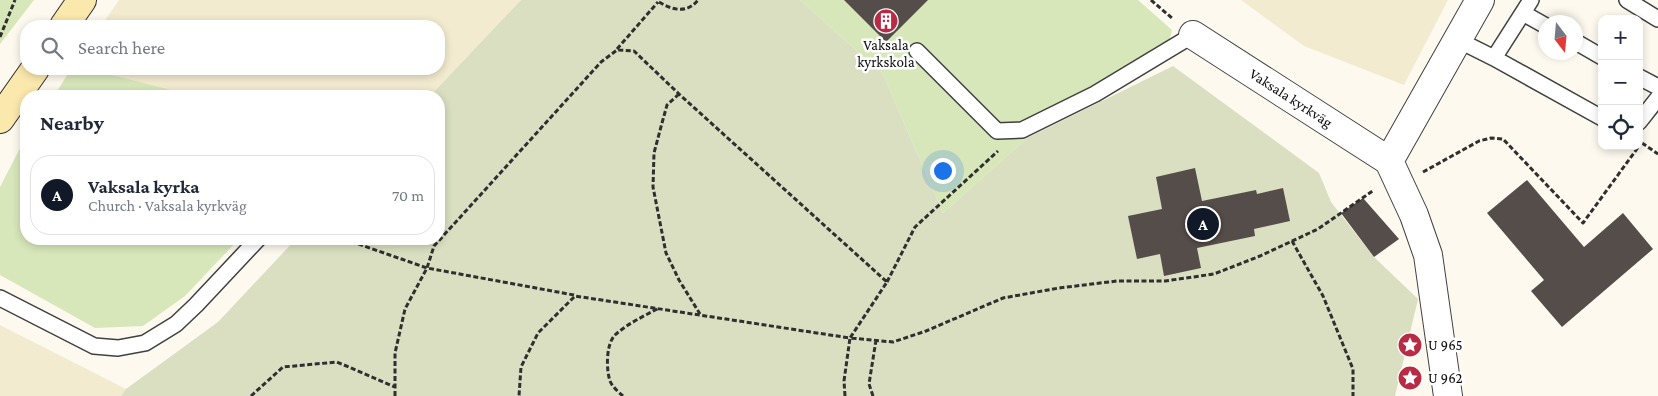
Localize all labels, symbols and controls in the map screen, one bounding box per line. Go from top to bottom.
building icon: Vaksala kyrkskola [873,8,899,34]
north arrow [1538,15,1583,60]
map controls [1598,15,1643,150]
button: + [1598,15,1643,60]
search box [20,20,445,75]
icon: search [38,34,66,62]
text: Search here [78,37,165,58]
place label: Vaksala kyrkskola [857,37,915,71]
button: − [1598,60,1643,105]
street label: Vaksala kyrkväg [1246,65,1335,132]
button: locate [1598,105,1643,150]
text: Nearby [40,111,104,135]
your location [930,158,956,184]
text: Vaksala kyrka [88,176,199,197]
text: A [52,187,62,204]
text: 70 m [392,187,424,204]
text: Church · Vaksala kyrkväg [88,197,247,214]
pin: A [1187,205,1219,243]
place icon: U 965 [1397,332,1423,358]
place label: U 965 [1428,337,1463,353]
place icon: U 962 [1397,365,1423,391]
place label: U 962 [1428,370,1463,386]

